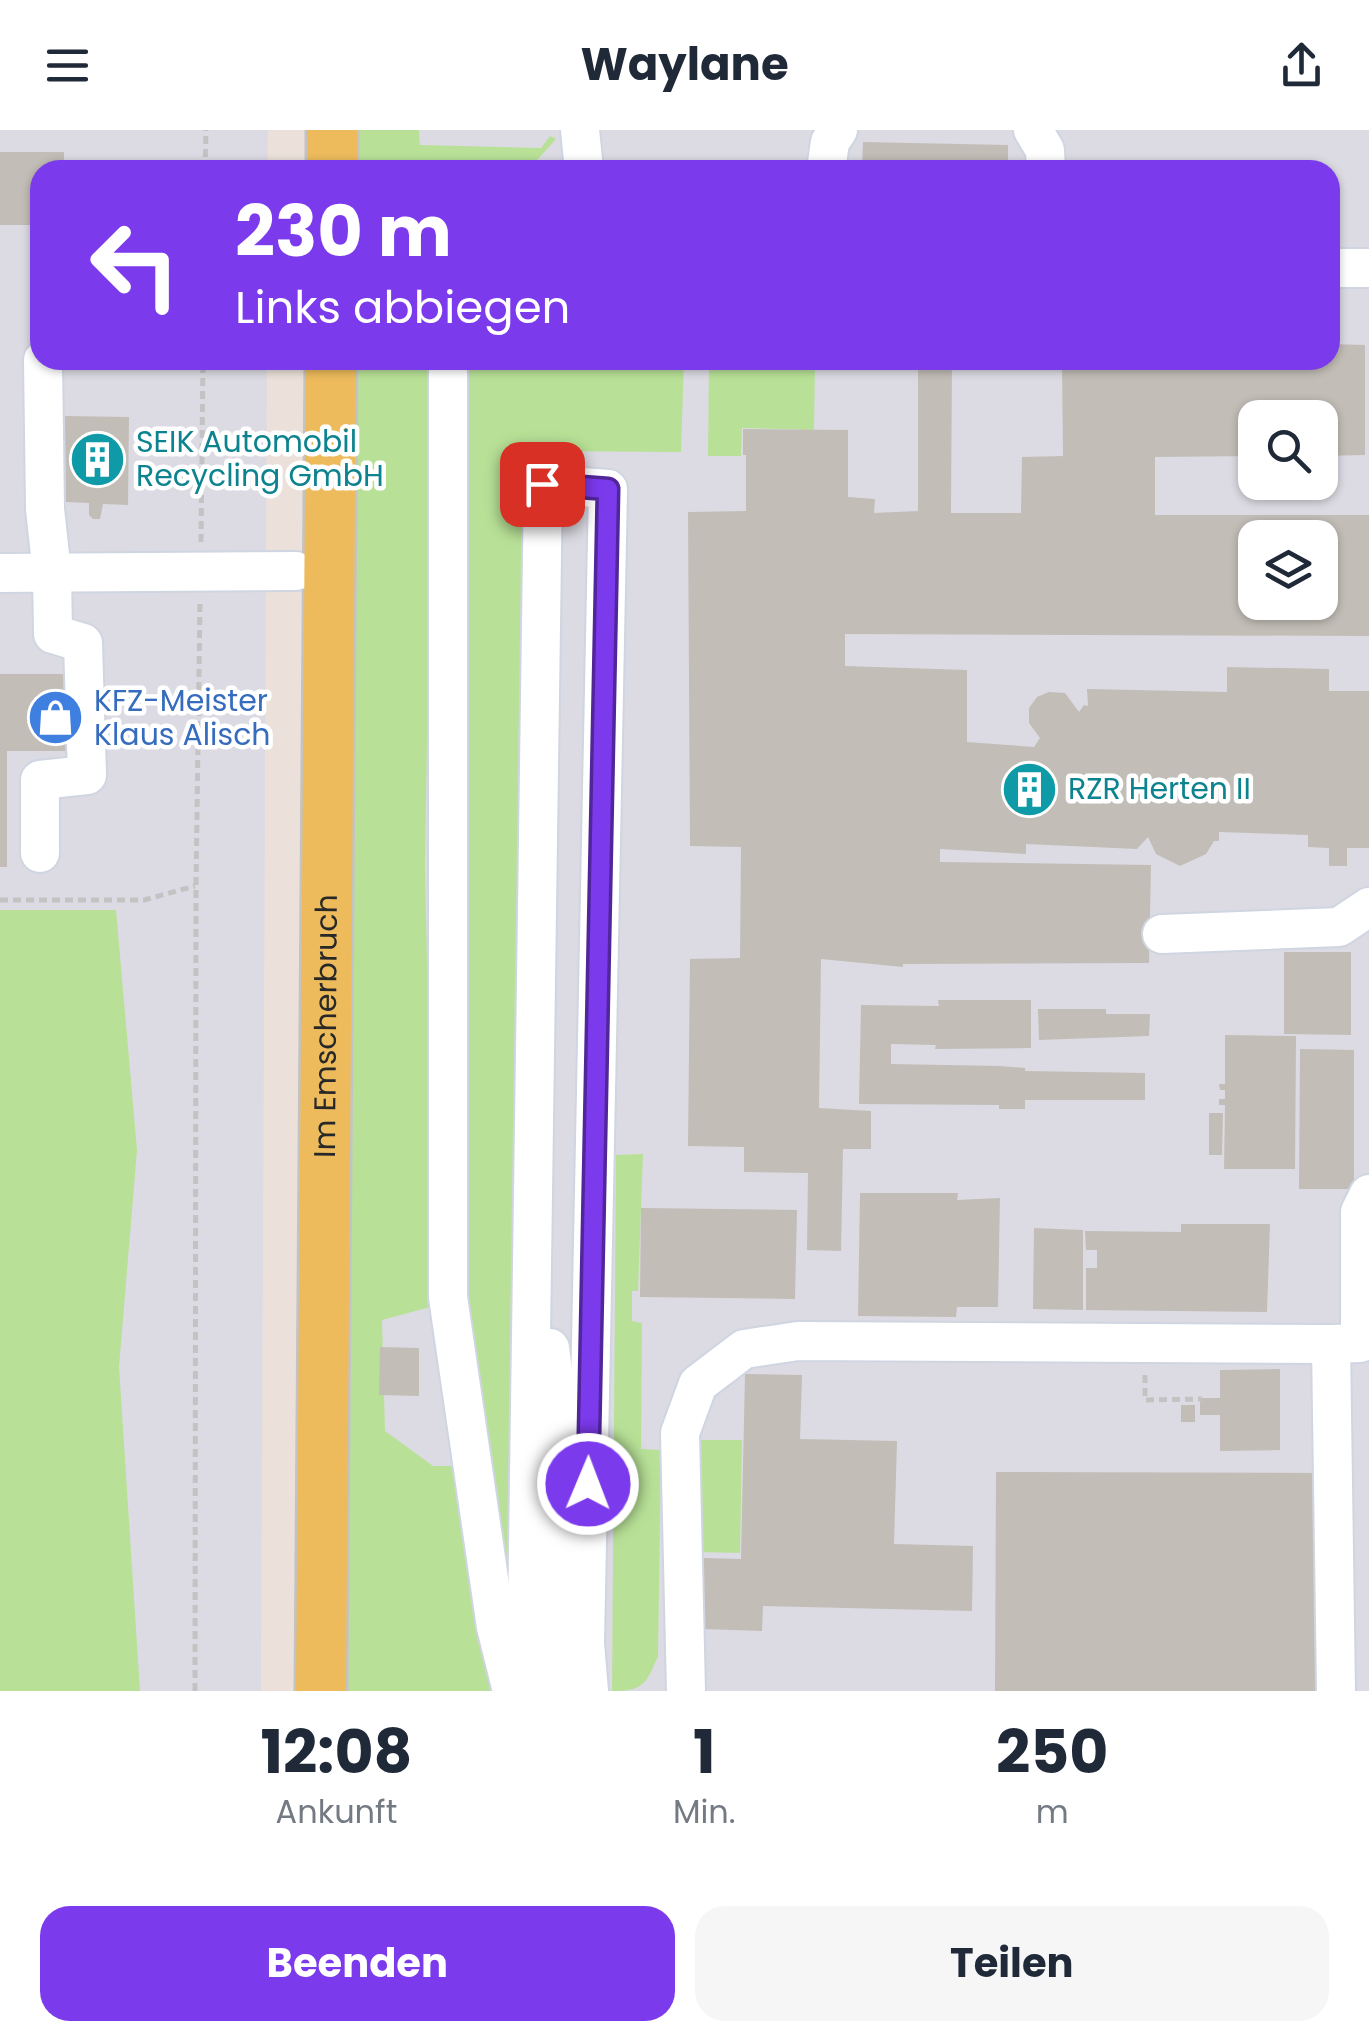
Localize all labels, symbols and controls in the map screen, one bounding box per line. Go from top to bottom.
text: Waylane [580,33,789,96]
icon: menu [40,38,95,93]
icon: share [1274,38,1329,93]
text: 230 m [235,182,452,281]
icon: left [70,200,200,330]
text: Links abbiegen [235,276,570,339]
map controls [1238,400,1338,620]
button: search [1238,400,1338,500]
place label: SEIK Automobil Recycling GmbH [136,420,384,497]
building icon: SEIK Automobil Recycling GmbH [67,429,127,489]
pin [500,442,585,527]
icon: arrive [515,457,570,512]
button: layers [1238,520,1338,620]
place label: KFZ-Meister Klaus Alisch [94,679,271,756]
shop icon: KFZ-Meister Klaus Alisch [25,688,85,748]
building icon: RZR Herten II [999,759,1059,819]
place label: RZR Herten II [1068,767,1251,810]
street label: Im Emscherbruch [303,894,348,1158]
position arrow [536,1432,640,1536]
text: 12:08 [261,1710,412,1794]
text: 1 [693,1710,716,1794]
text: 250 [996,1710,1108,1794]
text: Ankunft [276,1789,397,1834]
text: Min. [673,1789,736,1834]
text: m [1036,1789,1069,1834]
button: Beenden [40,1906,675,2021]
button: Teilen [695,1906,1329,2021]

